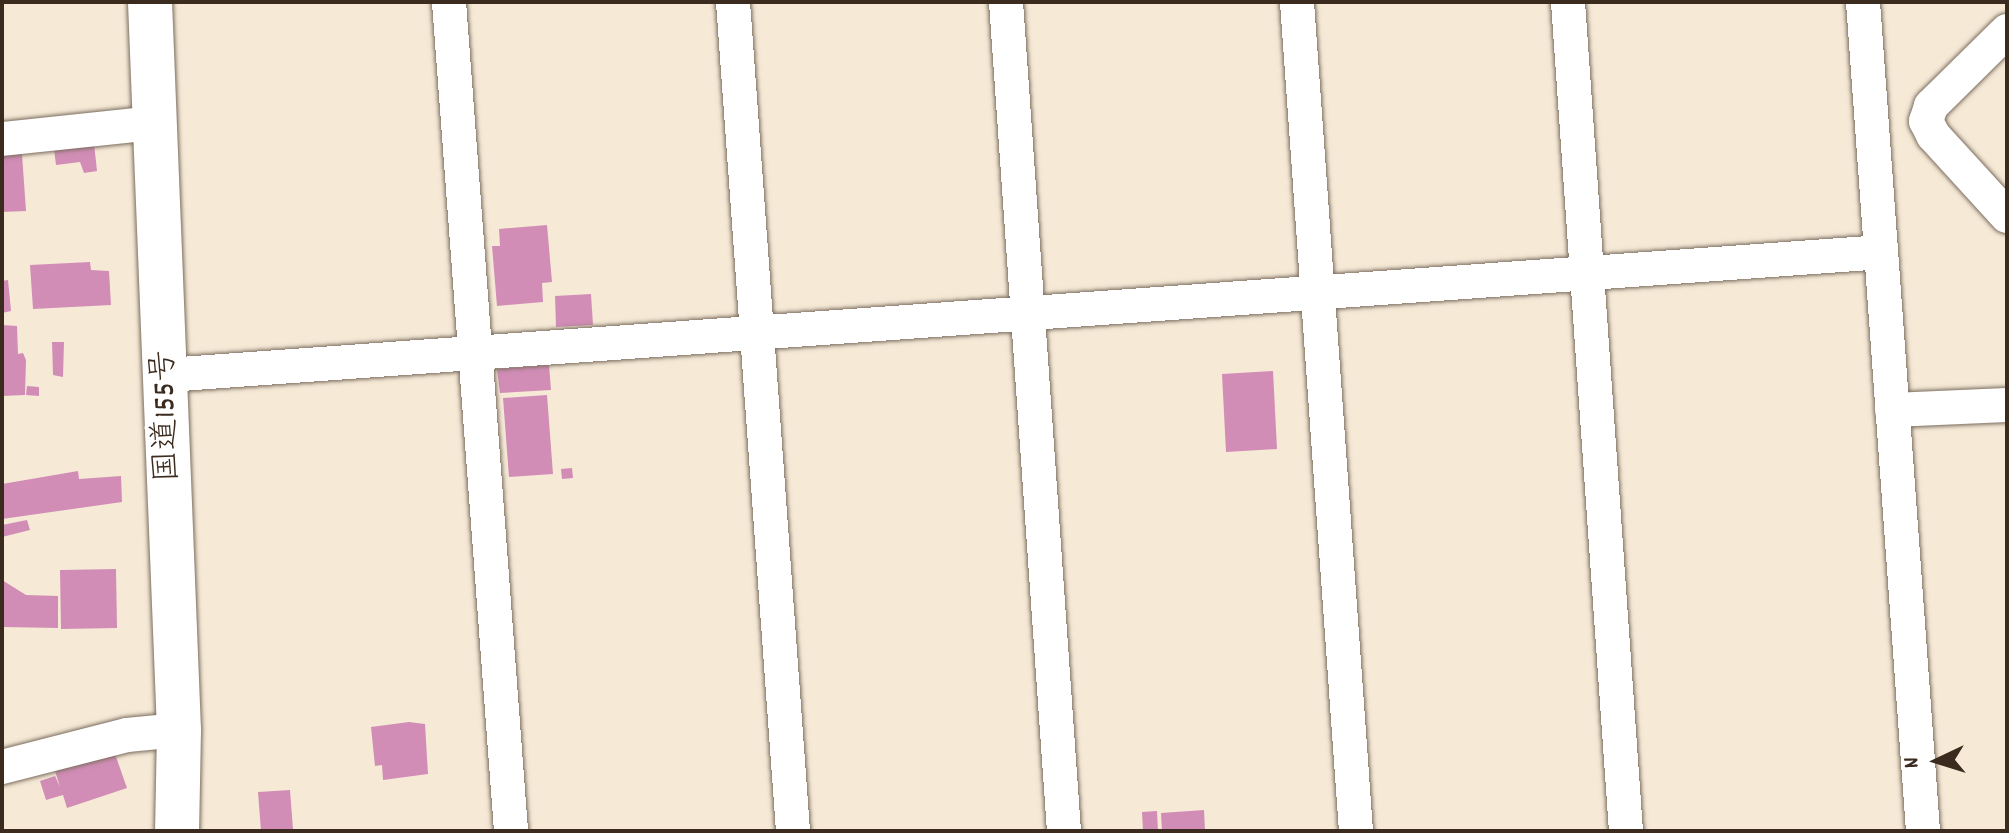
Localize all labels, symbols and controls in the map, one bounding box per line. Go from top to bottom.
street label: 国道155号 [146,349,190,483]
north arrow [1897,721,1977,801]
text: N [1897,756,1928,769]

